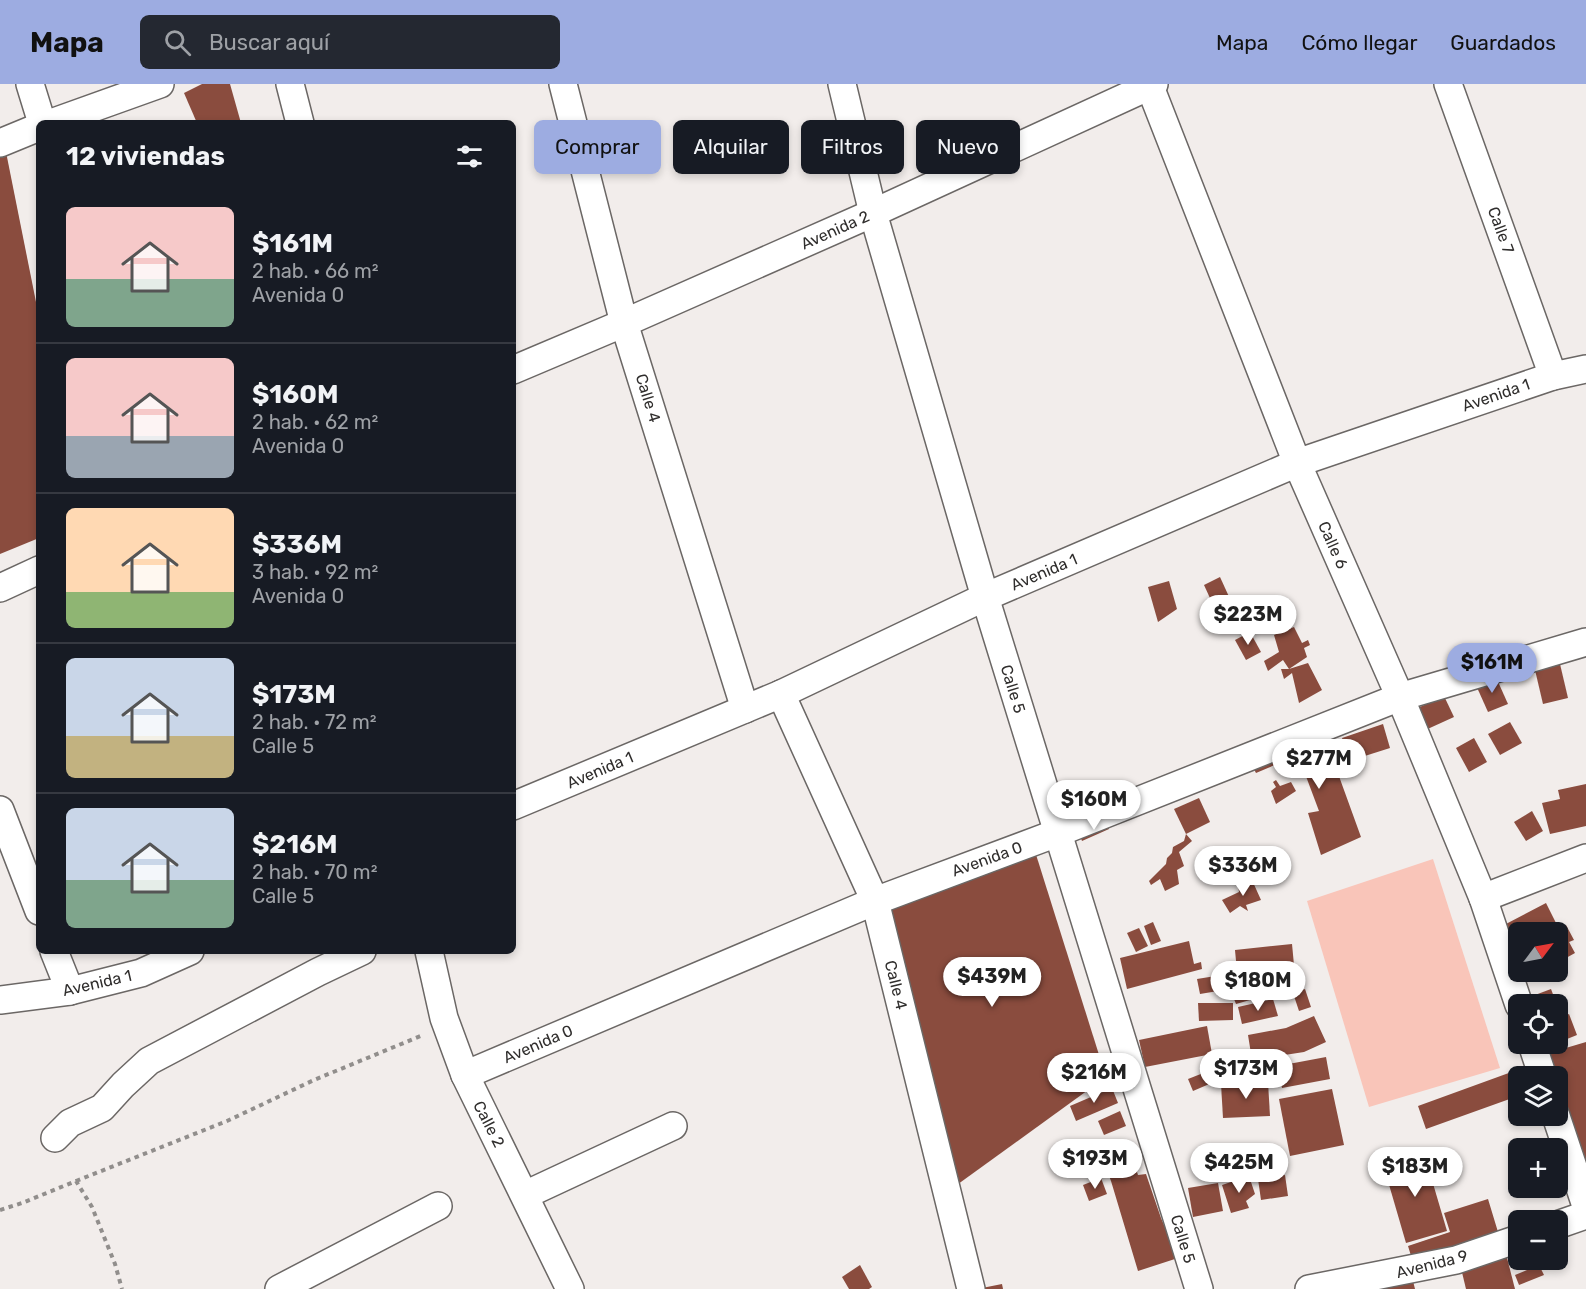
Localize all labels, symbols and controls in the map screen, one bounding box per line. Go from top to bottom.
search box [140,15,560,69]
text: Mapa [30,26,104,59]
icon: search [161,26,194,59]
text: Buscar aquí [209,29,329,56]
text: Mapa [1216,30,1268,55]
text: Cómo llegar [1301,30,1417,55]
text: Guardados [1450,30,1556,55]
chip: Comprar [534,120,661,174]
chip: Alquilar [673,120,789,174]
chip: Filtros [801,120,904,174]
chip: Nuevo [916,120,1020,174]
icon: filters [453,140,486,173]
text: 12 viviendas [66,141,225,172]
street label: Calle 7 [1484,204,1518,256]
street label: Avenida 2 [798,206,872,254]
text: $161M [252,228,333,259]
icon: home [114,231,186,303]
text: 2 hab. · 66 m² [252,259,379,283]
text: Avenida 0 [252,283,344,307]
street label: Calle 4 [632,371,664,425]
street label: Avenida 1 [1460,375,1532,415]
text: $160M [252,379,338,410]
icon: home [114,382,186,454]
text: 2 hab. · 62 m² [252,410,378,434]
text: Avenida 0 [252,434,344,458]
street label: Calle 6 [1314,518,1352,572]
text: $336M [252,529,342,560]
icon: home [114,532,186,604]
street label: Avenida 1 [1008,549,1080,595]
text: 3 hab. · 92 m² [252,560,378,584]
text: Avenida 0 [252,584,344,608]
pin: $223M [1206,595,1290,646]
text: $223M [1213,602,1283,626]
pin: $161M [1450,643,1534,694]
text: $161M [1461,650,1523,674]
street label: Calle 5 [997,662,1029,716]
text: $173M [252,679,336,710]
icon: home [114,682,186,754]
text: 2 hab. · 72 m² [252,710,377,734]
text: Calle 5 [252,734,314,758]
pin: $277M [1277,739,1361,790]
text: $277M [1286,746,1352,770]
street label: Avenida 1 [564,747,636,793]
pin: $160M [1052,780,1136,831]
text: $160M [1061,787,1127,811]
text: $216M [252,829,338,860]
icon: home [114,832,186,904]
street label: Avenida 0 [949,837,1025,881]
pin: $336M [1201,846,1285,897]
text: $336M [1208,853,1278,877]
text: 2 hab. · 70 m² [252,860,377,884]
text: Calle 5 [252,884,314,908]
north arrow [1508,922,1568,982]
map controls [1508,922,1568,1270]
pin: $439M [950,957,1034,1008]
street label: Calle 4 [881,958,911,1012]
pin: $180M [1216,961,1300,1012]
text: $439M [957,964,1027,988]
street label: Avenida 1 [61,966,133,1000]
text: $180M [1225,968,1292,992]
button: locate [1508,994,1568,1054]
street label: Avenida 0 [500,1021,576,1067]
pin: $173M [1204,1049,1288,1100]
pin: $216M [1052,1053,1136,1104]
text: $173M [1214,1056,1278,1080]
text: $216M [1061,1060,1127,1084]
button: layers [1508,1066,1568,1126]
street label: Calle 2 [469,1098,509,1150]
button: + [1508,1138,1568,1198]
pin: $193M [1053,1139,1137,1190]
pin: $425M [1197,1143,1281,1194]
text: $193M [1062,1146,1128,1170]
pin: $183M [1373,1147,1457,1198]
text: $425M [1204,1150,1274,1174]
text: $183M [1382,1154,1448,1178]
button: − [1508,1210,1568,1270]
street label: Calle 5 [1167,1212,1199,1266]
street label: Avenida 9 [1394,1246,1470,1282]

